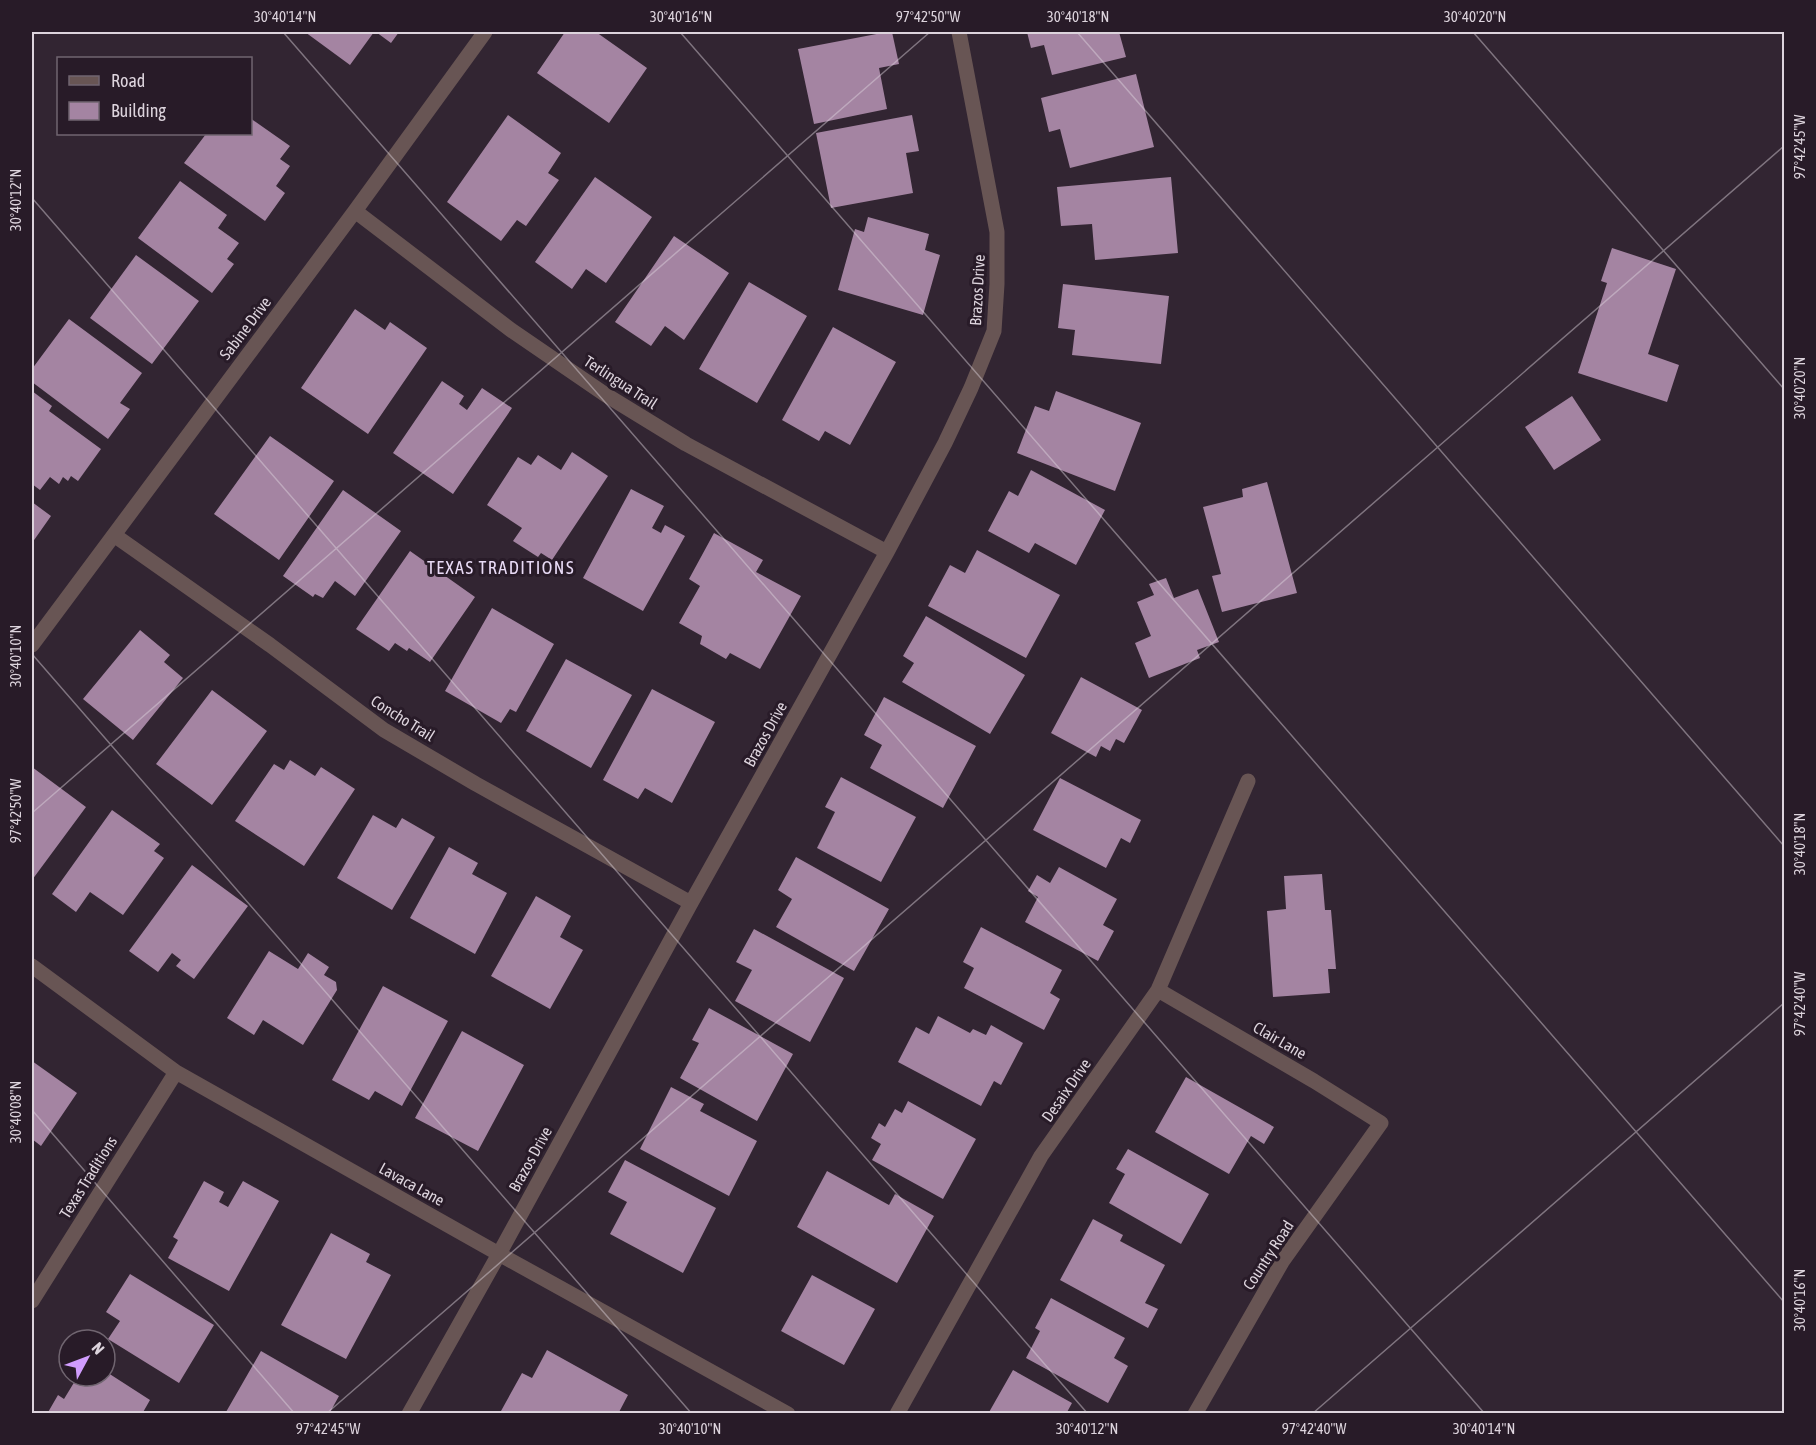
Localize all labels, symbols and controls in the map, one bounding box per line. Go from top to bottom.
text: 30°40'14"N [254,8,316,25]
text: 30°40'16"N [650,8,712,25]
text: 97°42'50"W [896,8,960,25]
text: 30°40'18"N [1047,8,1109,25]
text: 30°40'20"N [1444,8,1506,25]
legend [57,57,252,135]
text: Road [111,70,145,91]
text: Building [111,100,166,121]
text: 97°42'45"W [1791,115,1808,179]
text: 30°40'12"N [7,169,24,231]
street label: Brazos Drive [966,254,988,326]
street label: Sabine Drive [216,293,274,363]
street label: Terlingua Trail [580,352,662,414]
text: 30°40'20"N [1791,357,1808,419]
district label: TEXAS TRADITIONS [427,557,575,578]
text: 30°40'10"N [7,625,24,687]
street label: Concho Trail [368,691,439,745]
street label: Brazos Drive [740,698,790,770]
text: 97°42'50"W [7,779,24,843]
text: 30°40'18"N [1791,813,1808,875]
text: 97°42'40"W [1791,972,1808,1036]
street label: Clair Lane [1250,1018,1310,1062]
street label: Desaix Drive [1038,1055,1094,1125]
text: 30°40'08"N [7,1081,24,1143]
street label: Brazos Drive [505,1123,555,1195]
street label: Texas Traditions [56,1132,121,1221]
street label: Lavaca Lane [376,1159,448,1209]
street label: Country Road [1239,1217,1298,1294]
text: 30°40'16"N [1791,1269,1808,1331]
north arrow [57,1328,117,1388]
text: N [88,1339,108,1358]
text: 97°42'45"W [296,1420,360,1437]
text: 30°40'10"N [659,1420,721,1437]
text: 30°40'12"N [1056,1420,1118,1437]
text: 97°42'40"W [1282,1420,1346,1437]
text: 30°40'14"N [1453,1420,1515,1437]

